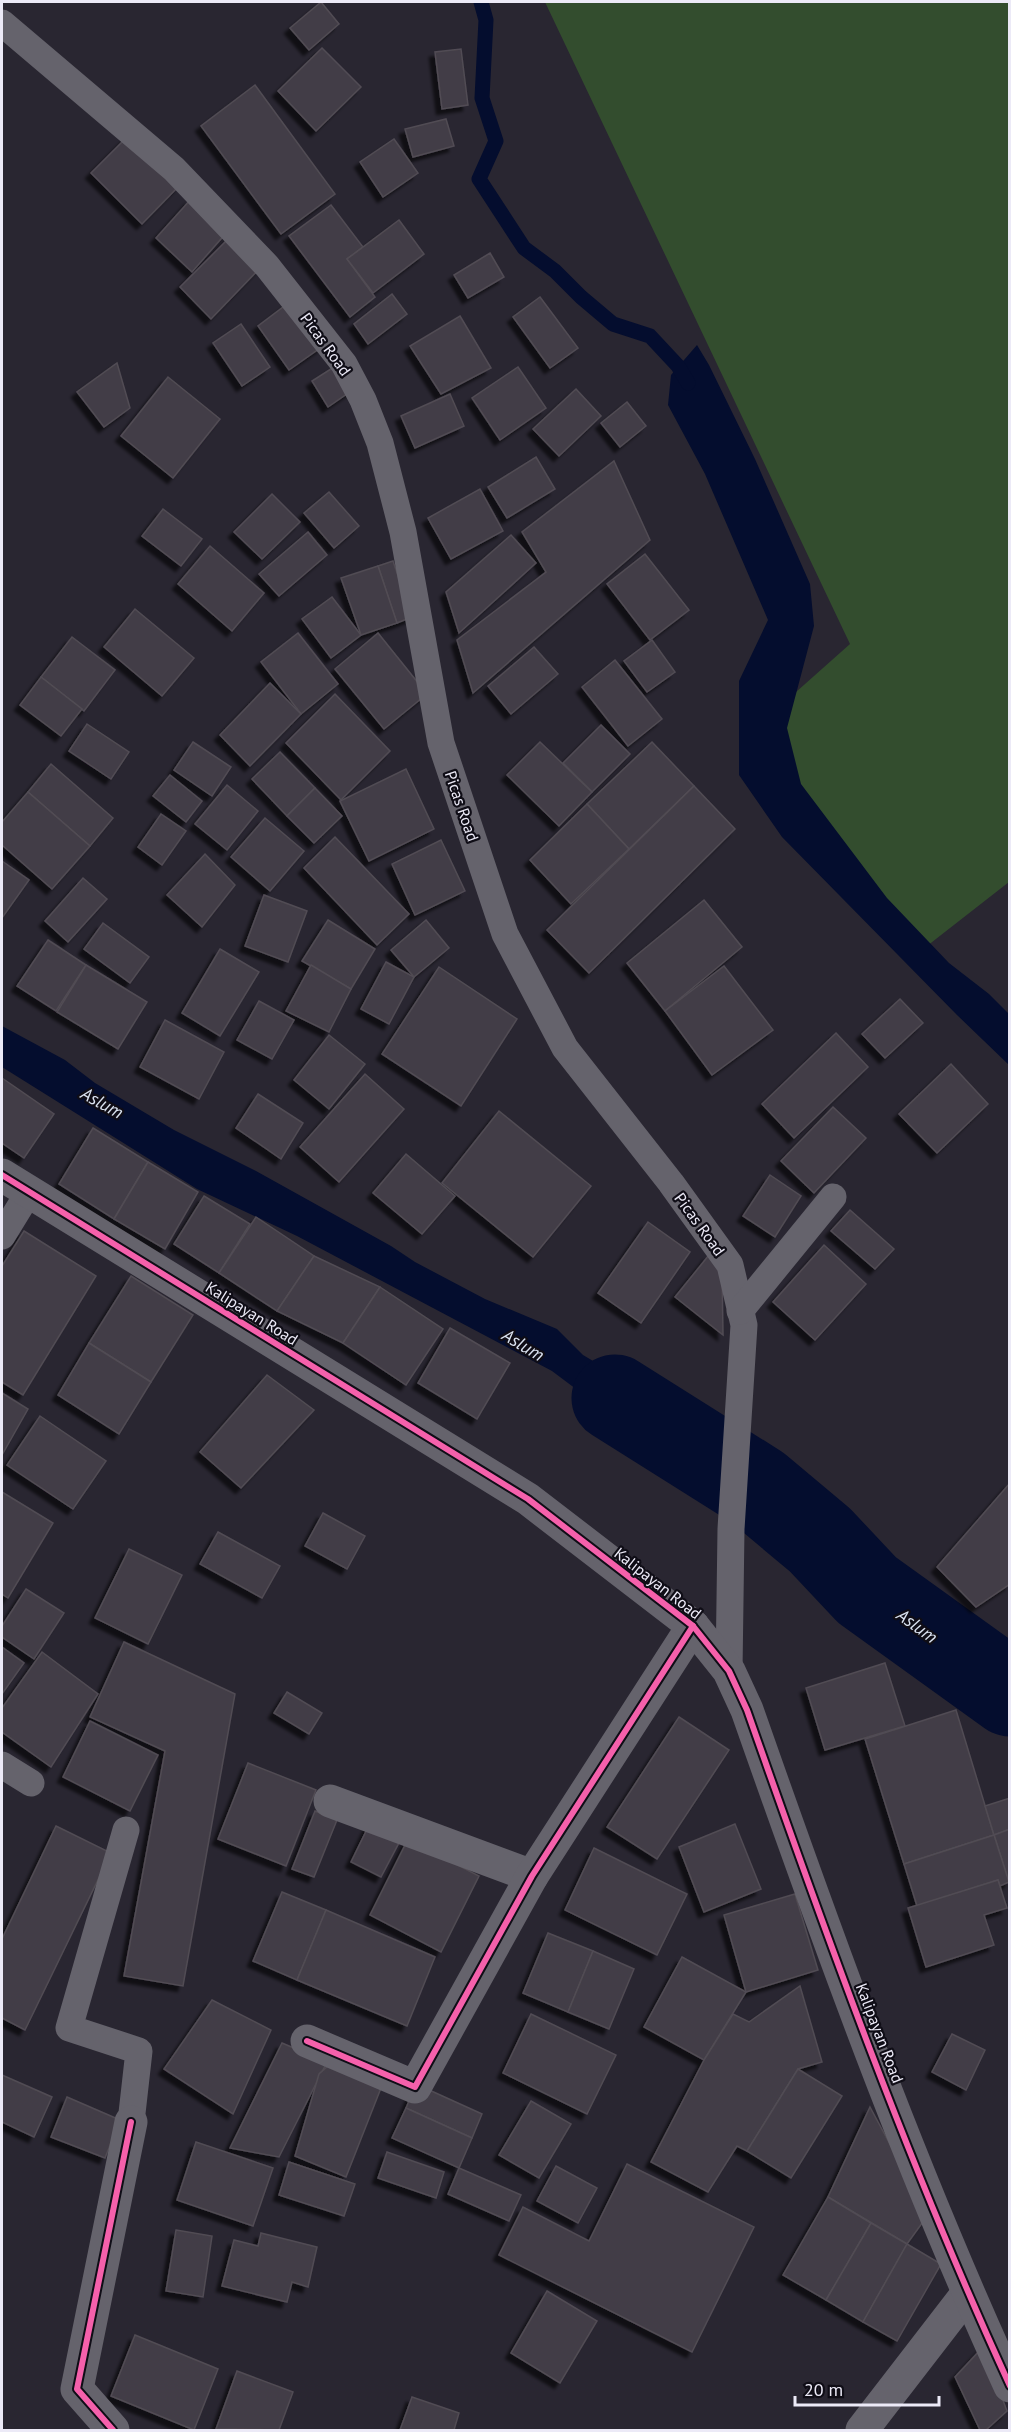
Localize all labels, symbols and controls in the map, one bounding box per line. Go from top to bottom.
street label: Picas Road [296,308,356,380]
street label: Picas Road [441,768,483,844]
water label: Aslum [76,1081,128,1124]
street label: Picas Road [670,1188,730,1260]
street label: Kalipayan Road [202,1277,302,1349]
water label: Aslum [497,1323,549,1366]
street label: Kalipayan Road [610,1543,706,1623]
water label: Aslum [892,1602,942,1648]
street label: Kalipayan Road [852,1980,908,2086]
scale bar [795,2369,939,2407]
text: 20 m [804,2378,843,2401]

